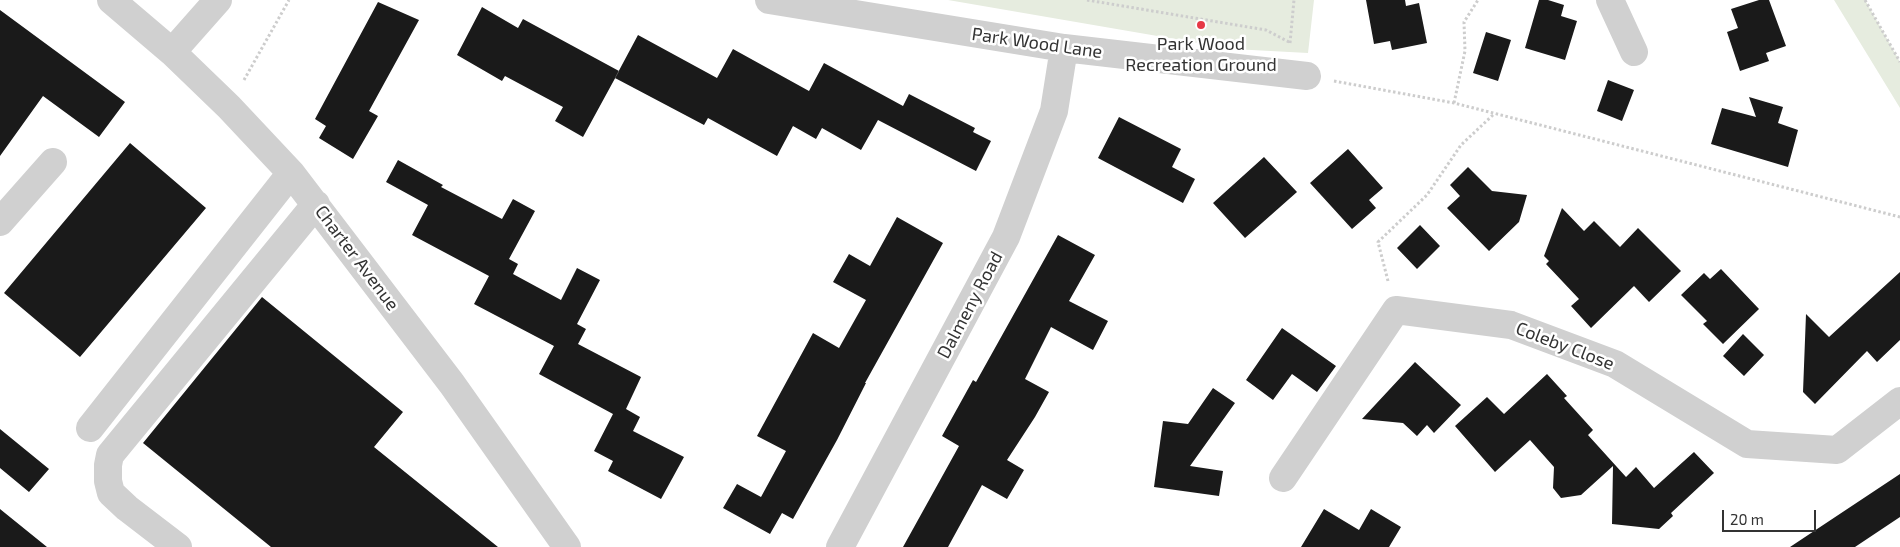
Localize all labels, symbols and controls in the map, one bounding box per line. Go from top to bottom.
marker: Park Wood Recreation Ground [1195,19,1207,31]
street label: Park Wood Lane [970,23,1104,63]
place label: Park Wood Recreation Ground [1125,33,1277,76]
street label: Charter Avenue [310,201,404,315]
street label: Dalmeny Road [933,248,1007,362]
street label: Coleby Close [1513,317,1617,375]
scale bar [1725,500,1819,532]
text: 20 m [1730,510,1764,528]

